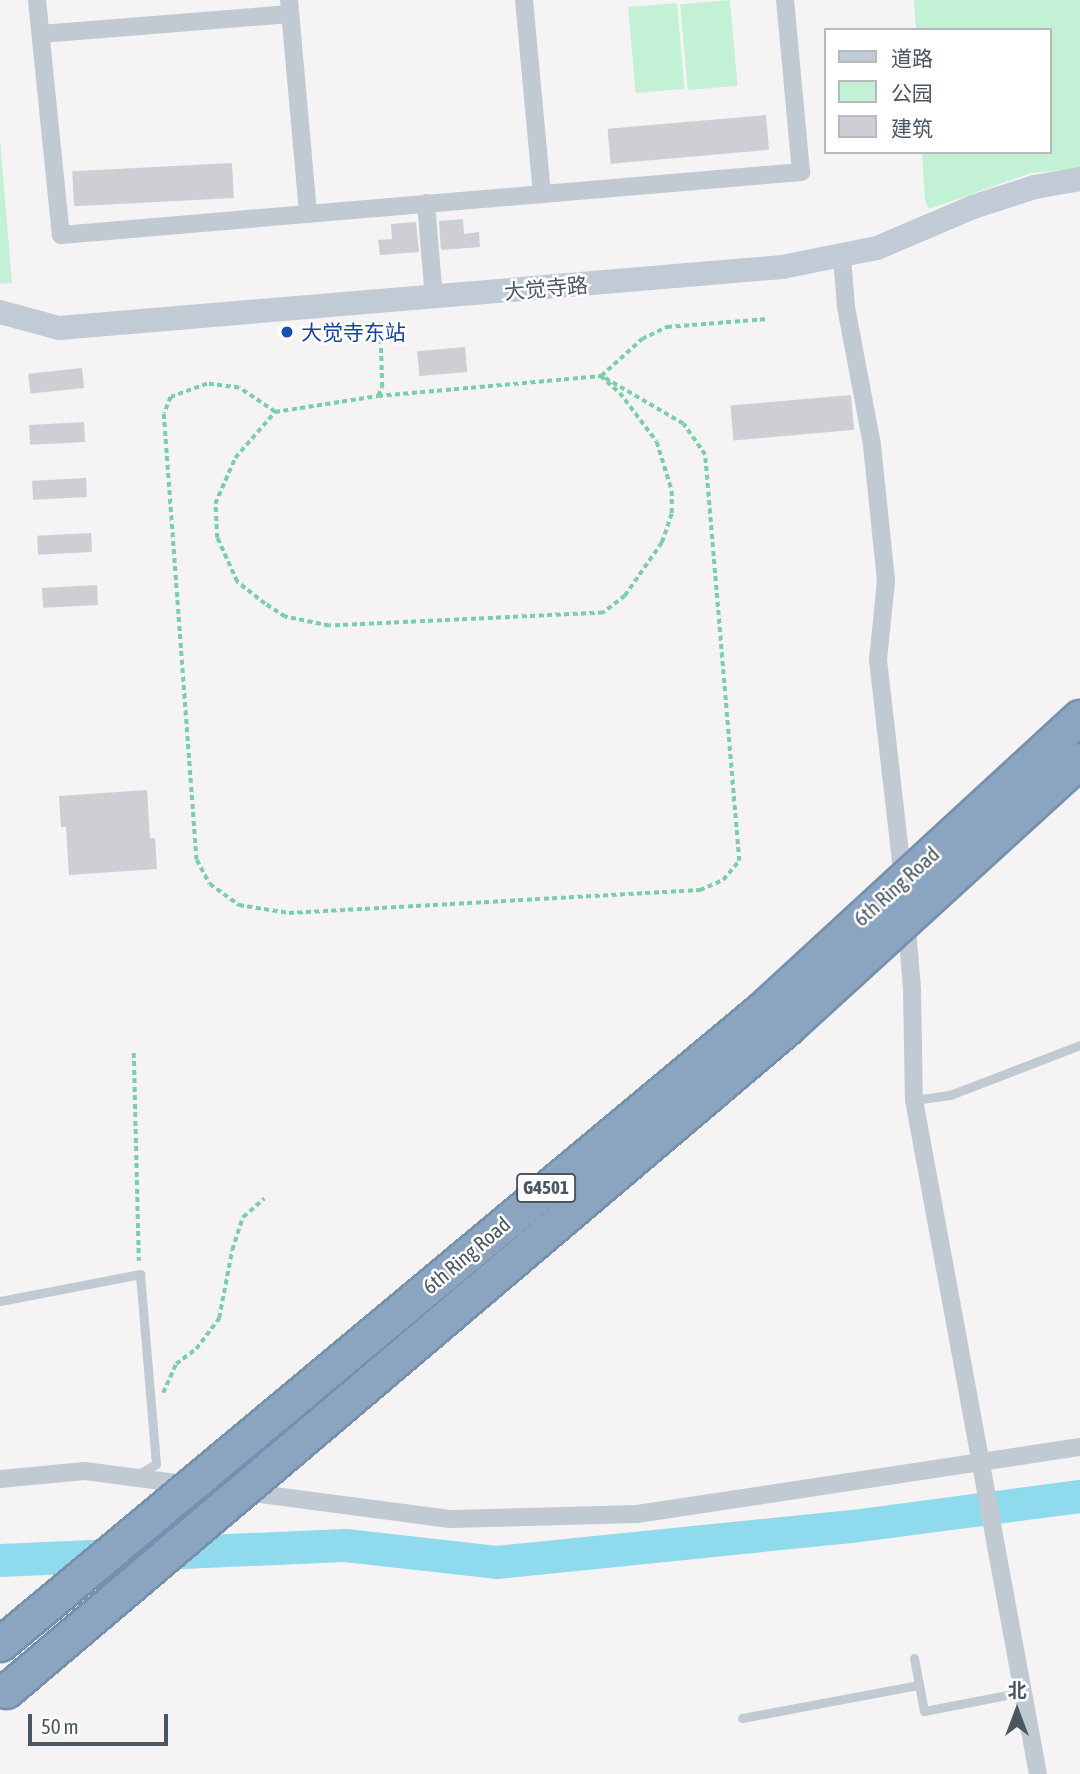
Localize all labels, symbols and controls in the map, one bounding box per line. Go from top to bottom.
legend [824,28,1052,154]
text: 道路 [891,46,933,70]
text: 公园 [891,81,933,105]
text: 建筑 [891,116,933,140]
street label: 大觉寺路 [503,272,589,304]
place label: 大觉寺东站 [301,319,406,345]
marker: 大觉寺东站 [279,324,295,340]
street label: 6th Ring Road [848,841,944,931]
road number: G4501 [514,1172,578,1204]
street label: 6th Ring Road [417,1211,515,1299]
north arrow [982,1676,1052,1746]
text: 北 [1007,1679,1027,1701]
scale bar [32,1700,172,1744]
text: 50 m [41,1714,79,1738]

